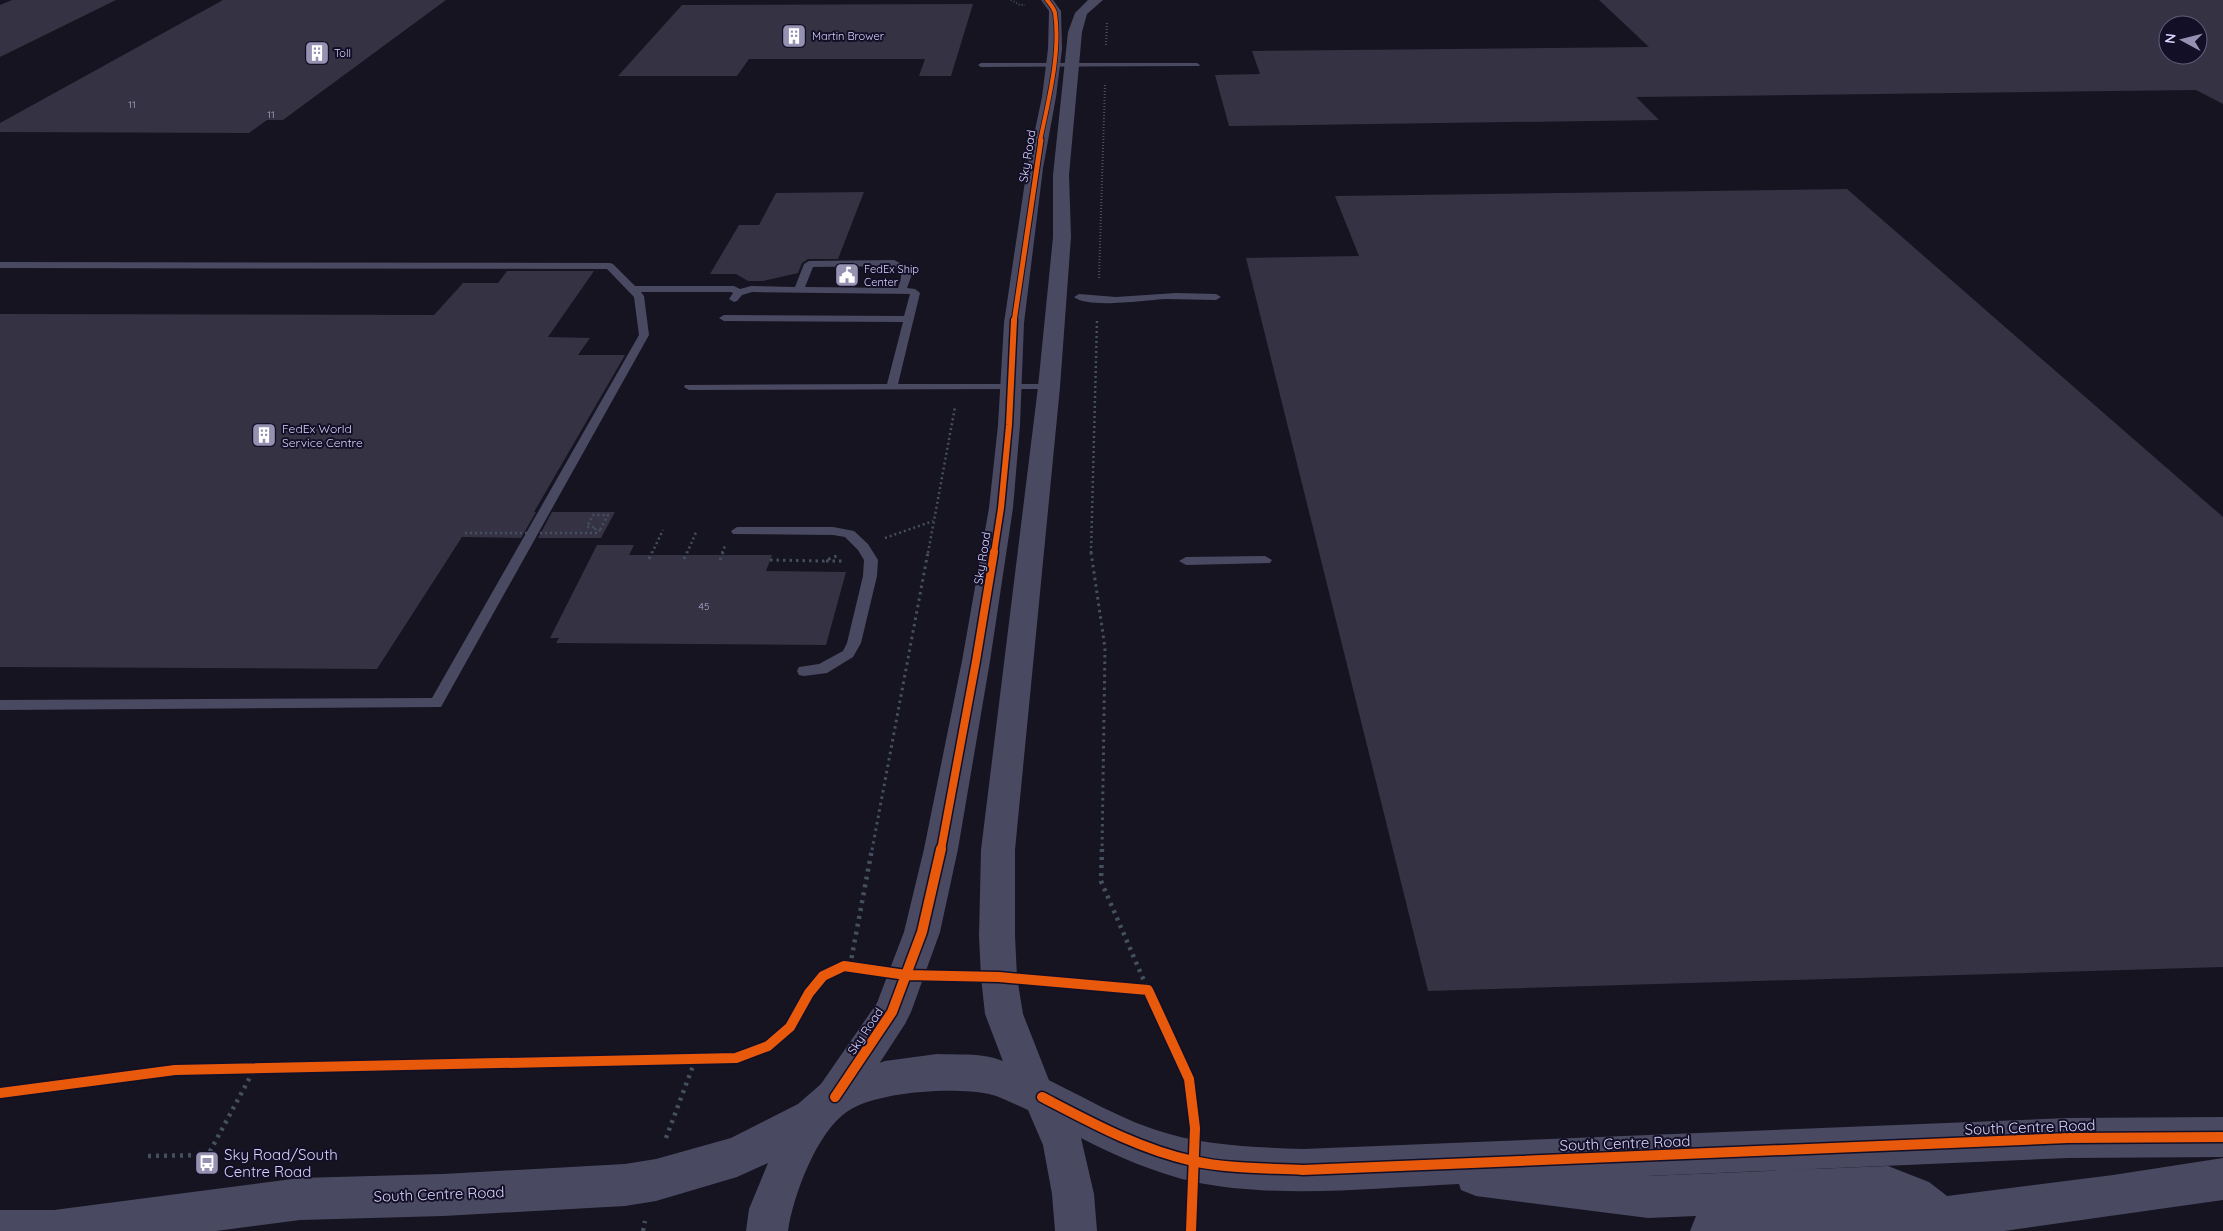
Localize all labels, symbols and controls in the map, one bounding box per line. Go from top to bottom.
north arrow [2158,15,2208,65]
building icon: Martin Brower [781,23,807,49]
place label: Martin Brower [812,29,885,43]
text: N [2161,32,2180,45]
building icon: Toll [304,40,330,66]
place label: Toll [334,46,351,60]
house number: 11 [128,98,136,111]
house number: 11 [267,108,275,121]
street label: Sky Road [1015,129,1039,183]
public building icon: FedEx Ship Center [834,262,860,288]
place label: FedEx Ship Center [864,262,919,289]
place label: FedEx World Service Centre [282,421,363,450]
building icon: FedEx World Service Centre [251,422,277,448]
street label: Sky Road [970,531,994,585]
house number: 45 [699,600,709,613]
street label: Sky Road [844,1005,886,1057]
street label: South Centre Road [1964,1115,2096,1139]
street label: South Centre Road [1559,1131,1691,1155]
place label: Sky Road/South Centre Road [224,1145,338,1181]
bus stop icon: Sky Road/South Centre Road [194,1150,220,1176]
street label: South Centre Road [373,1182,505,1206]

